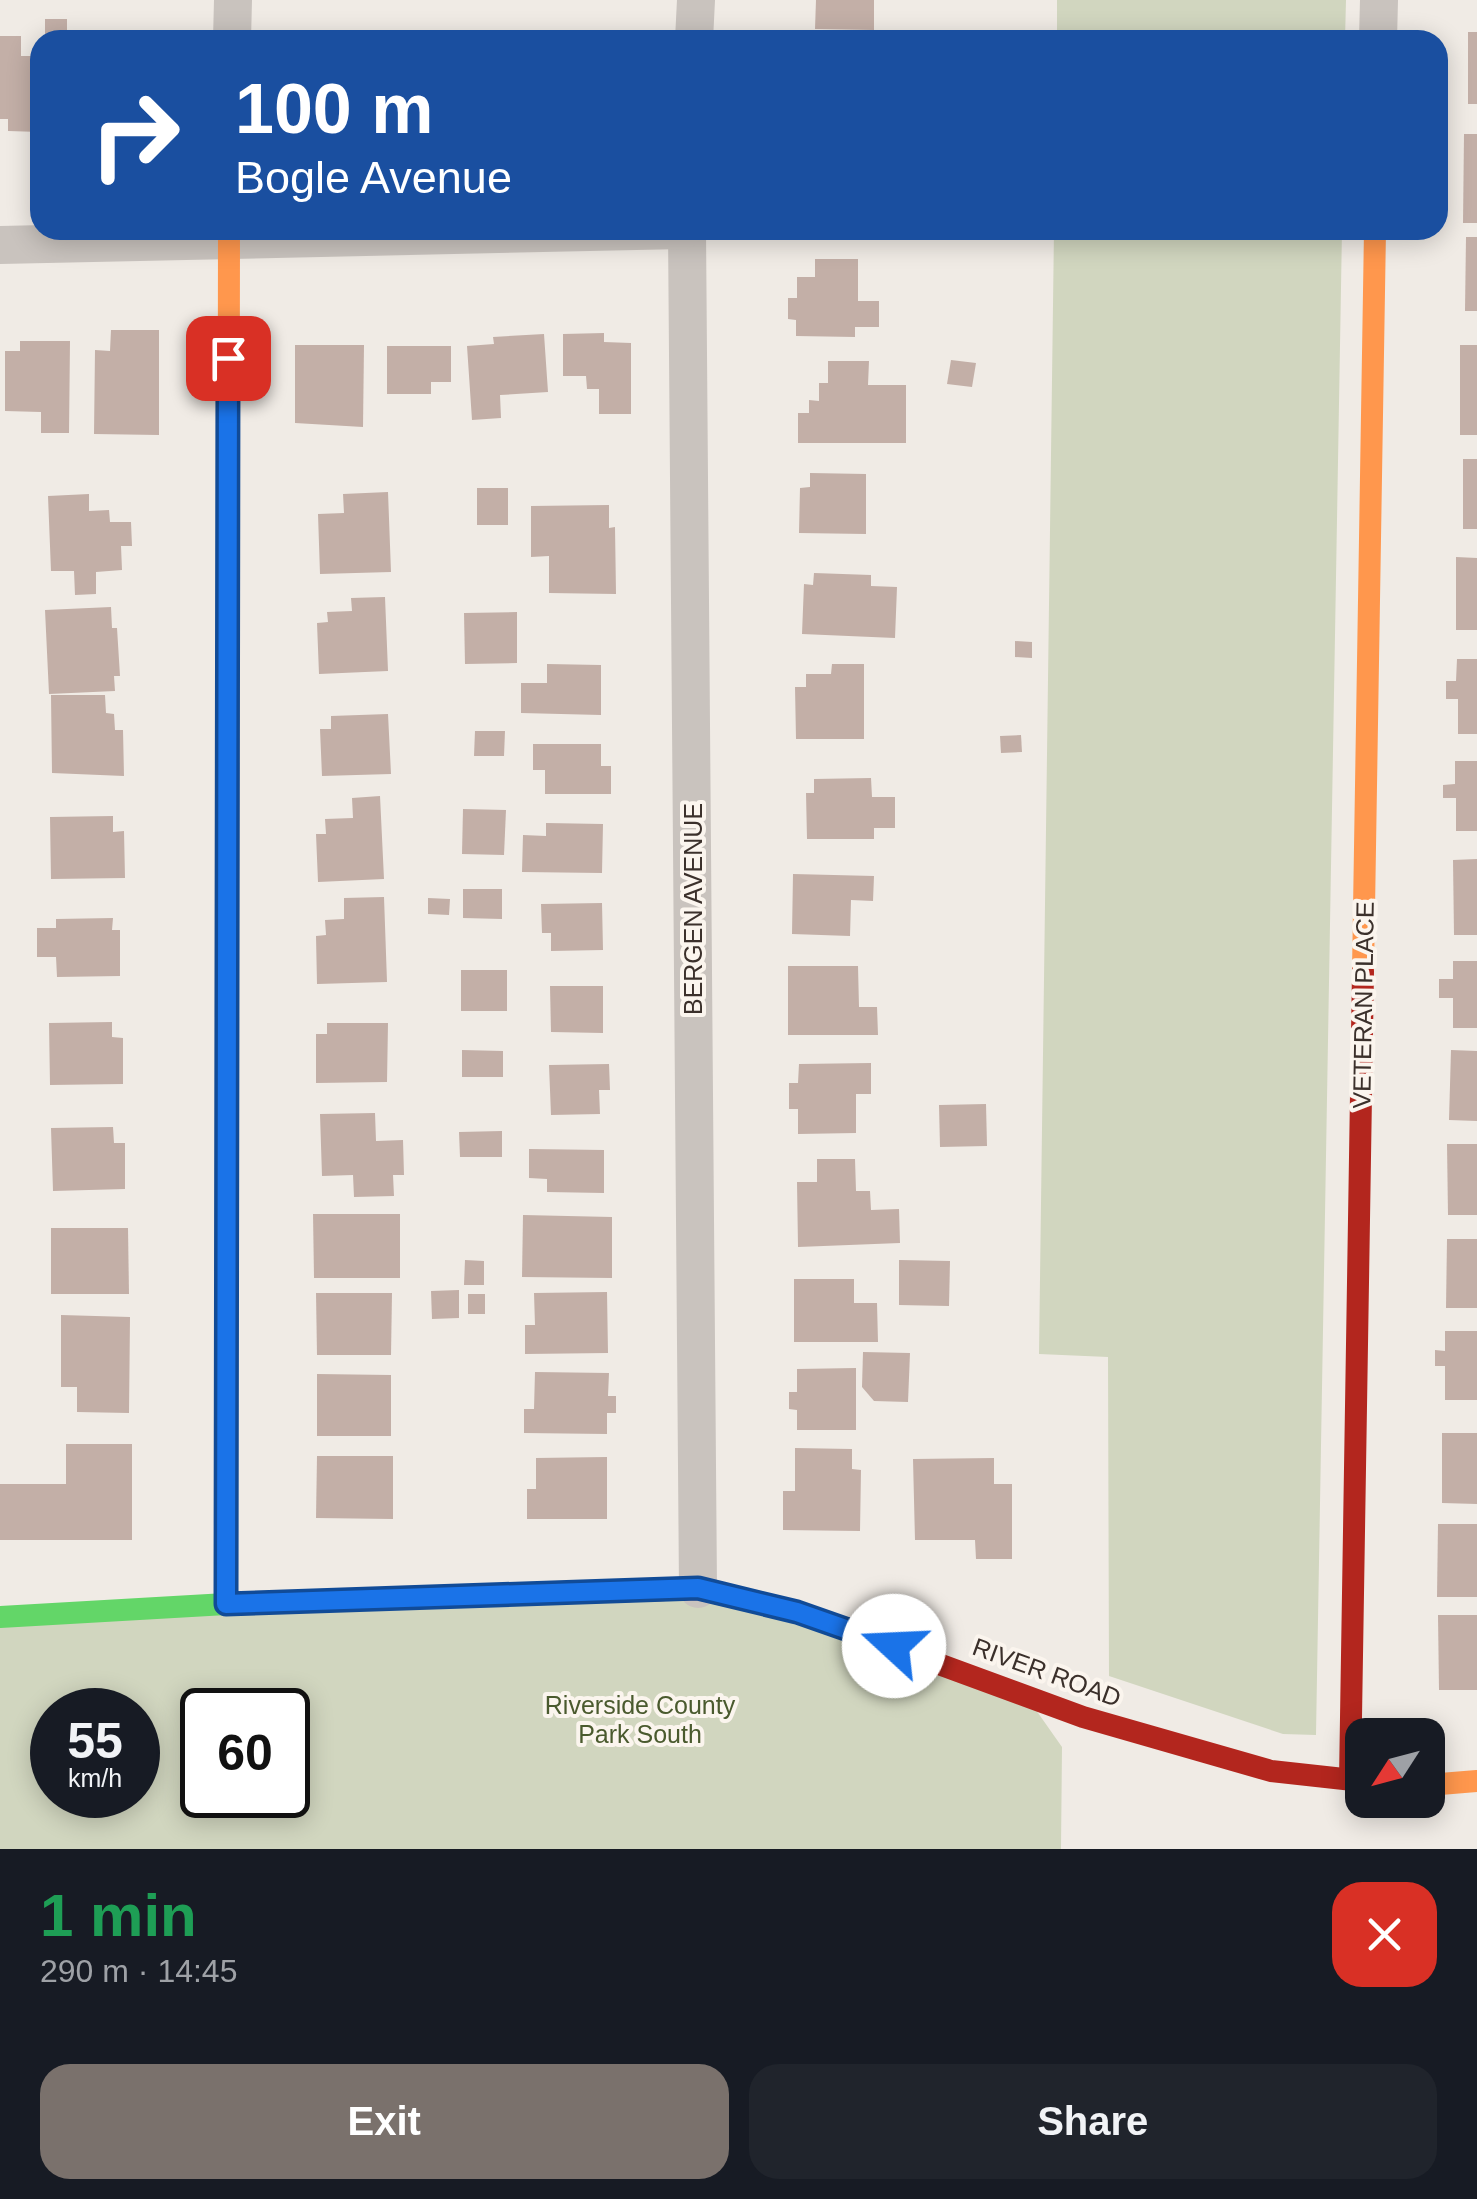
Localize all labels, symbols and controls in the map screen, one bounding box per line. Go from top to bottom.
icon: right [70,70,200,200]
text: 100 m [235,70,433,148]
text: Bogle Avenue [235,152,512,203]
pin [186,316,271,401]
icon: arrive [201,331,256,386]
street label: BERGEN AVENUE [679,803,707,1015]
street label: VETERAN PLACE [1347,901,1379,1109]
position arrow [842,1594,946,1698]
street label: RIVER ROAD [969,1632,1125,1712]
speed limit sign: 60 [180,1688,310,1818]
park label: Riverside County Park South [545,1691,736,1748]
text: 55 [67,1713,123,1769]
north arrow [1345,1718,1445,1818]
map controls [1345,1718,1445,1818]
text: km/h [68,1764,122,1792]
text: 1 min [40,1882,197,1949]
button: close [1332,1882,1437,1987]
text: 290 m · 14:45 [40,1953,237,1989]
button: Exit [40,2064,729,2179]
button: Share [749,2064,1437,2179]

